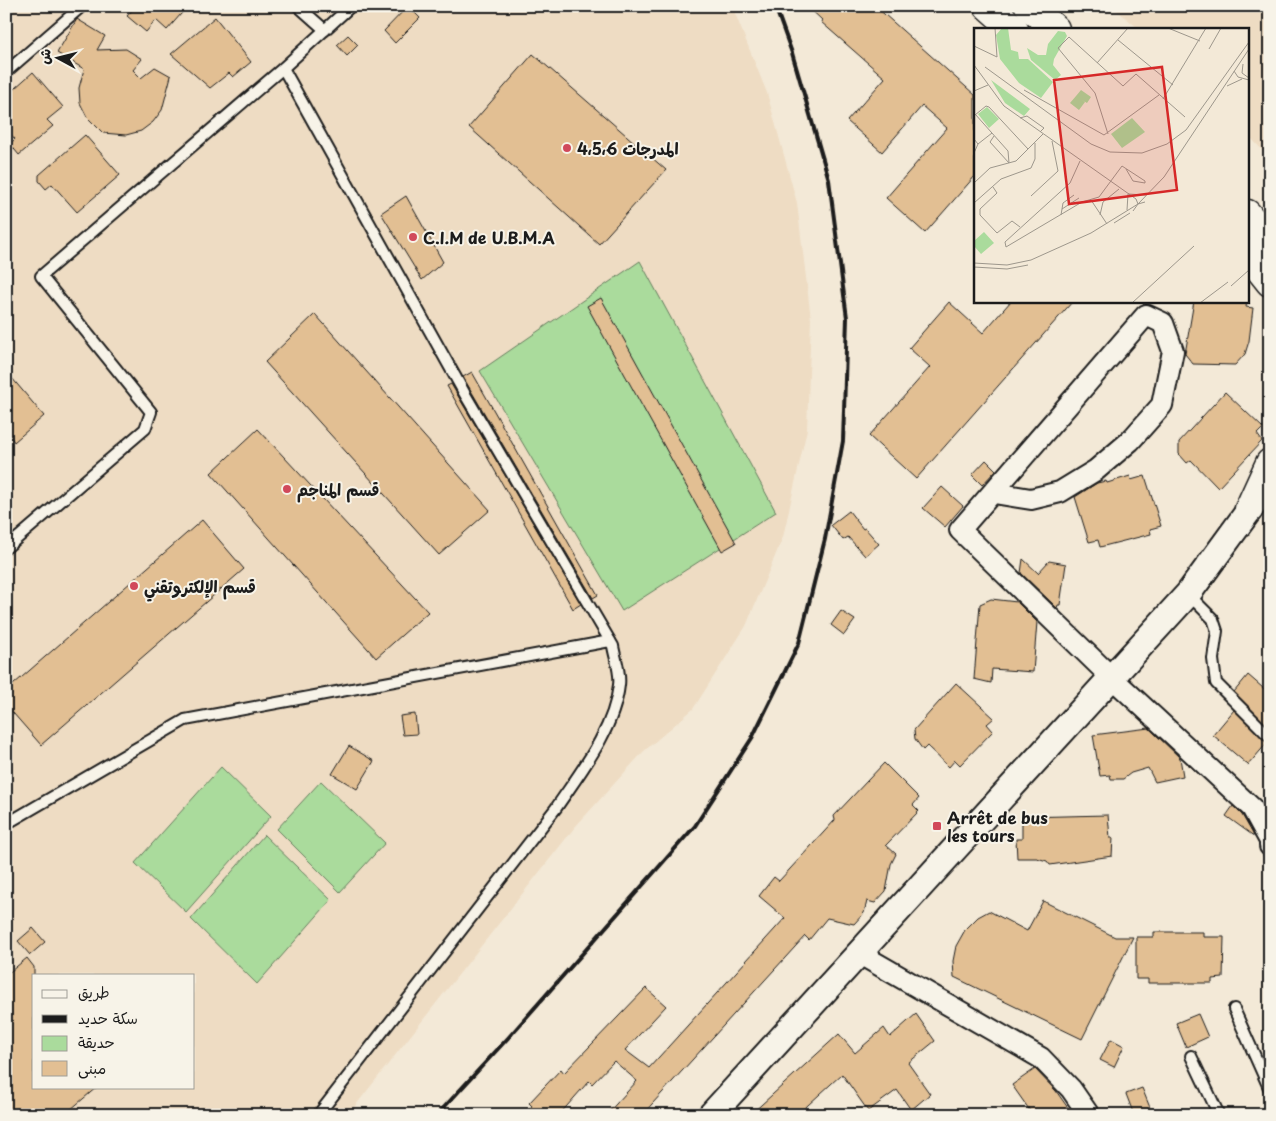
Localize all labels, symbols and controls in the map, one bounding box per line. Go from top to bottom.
inset map [974,28,1248,302]
north arrow [32,32,82,82]
text: ش [33,47,56,65]
place label: المدرجات 4،5،6 [577,136,679,160]
marker: المدرجات 4،5،6 [561,142,573,154]
place label: C.I.M de U.B.M.A [423,225,555,249]
marker: C.I.M de U.B.M.A [407,231,419,243]
place label: قسم المناجم [297,477,379,503]
marker: قسم المناجم [281,483,293,495]
place label: قسم الإلكتروتقني [144,574,256,602]
marker: قسم الإلكتروتقني [128,580,140,592]
place label: Arrêt de bus les tours [947,805,1048,847]
marker: Arrêt de bus les tours [931,820,943,832]
legend [32,974,195,1088]
text: طريق [78,980,110,1003]
text: سكة حديد [78,1006,138,1029]
text: حديقة [78,1030,115,1053]
text: مبنى [78,1056,106,1079]

